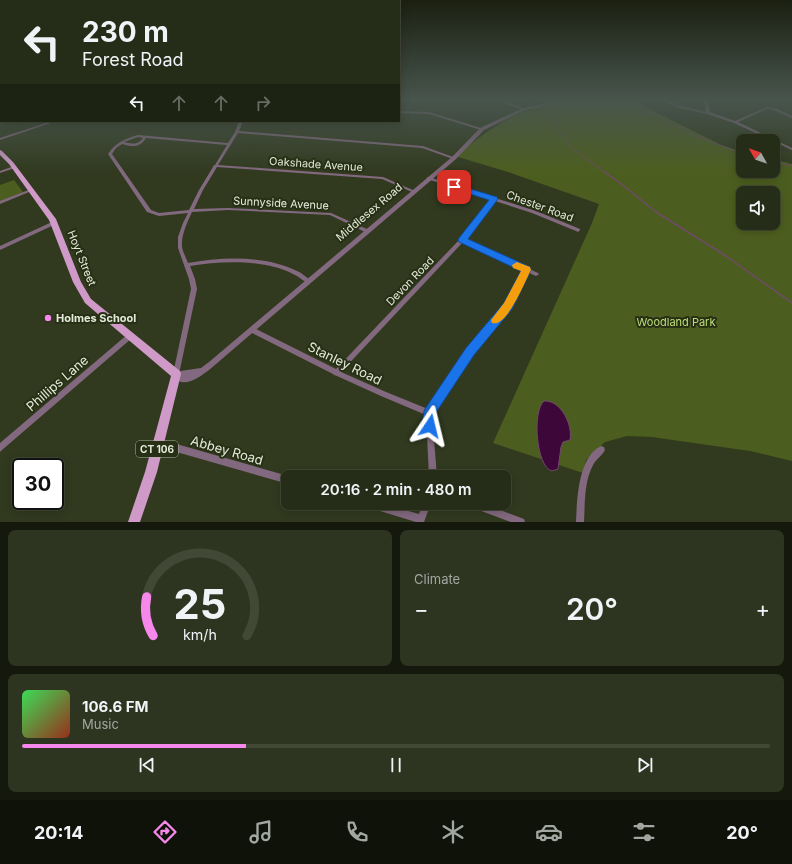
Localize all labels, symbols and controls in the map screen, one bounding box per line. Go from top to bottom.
text: 230 m [82,15,169,49]
icon: left [16,16,68,68]
text: Forest Road [82,49,184,70]
icon: left [126,92,148,114]
icon: ahead [168,92,190,114]
icon: ahead [210,92,232,114]
icon: right [252,92,274,114]
north arrow [736,134,780,178]
map controls [736,134,780,230]
street label: Oakshade Avenue [269,154,363,174]
pin [437,170,471,204]
icon: arrive [443,176,465,198]
street label: Middlesex Road [333,180,405,244]
button: sound [736,186,780,230]
street label: Chester Road [505,187,575,225]
street label: Sunnyside Avenue [233,193,329,213]
street label: Hoyt Street [65,228,100,288]
street label: Devon Road [383,254,437,308]
place label: Holmes School [56,311,136,325]
marker: Holmes School [43,313,53,323]
park label: Woodland Park [637,315,715,329]
street label: Stanley Road [305,338,385,388]
street label: Phillips Lane [23,352,91,414]
position arrow [409,405,451,447]
street label: Abbey Road [189,432,265,468]
road number: CT 106 [136,441,178,457]
speed limit sign: 30 [12,458,64,510]
text: 20:16 · 2 min · 480 m [320,480,472,499]
text: Climate [414,571,460,587]
text: 25 [174,579,226,629]
text: 20° [566,591,618,627]
text: − [414,596,429,622]
text: + [755,596,770,622]
text: km/h [183,626,217,643]
text: 106.6 FM [82,697,149,716]
text: Music [82,716,119,732]
icon: previous [136,754,158,776]
icon: pause [385,754,407,776]
icon: next [634,754,656,776]
icon: directions [151,818,179,846]
icon: music [247,818,275,846]
icon: phone [343,818,371,846]
icon: climate [439,818,467,846]
icon: car [535,818,563,846]
icon: filters [630,818,658,846]
text: 20:14 [34,822,83,843]
text: 20° [726,822,758,843]

